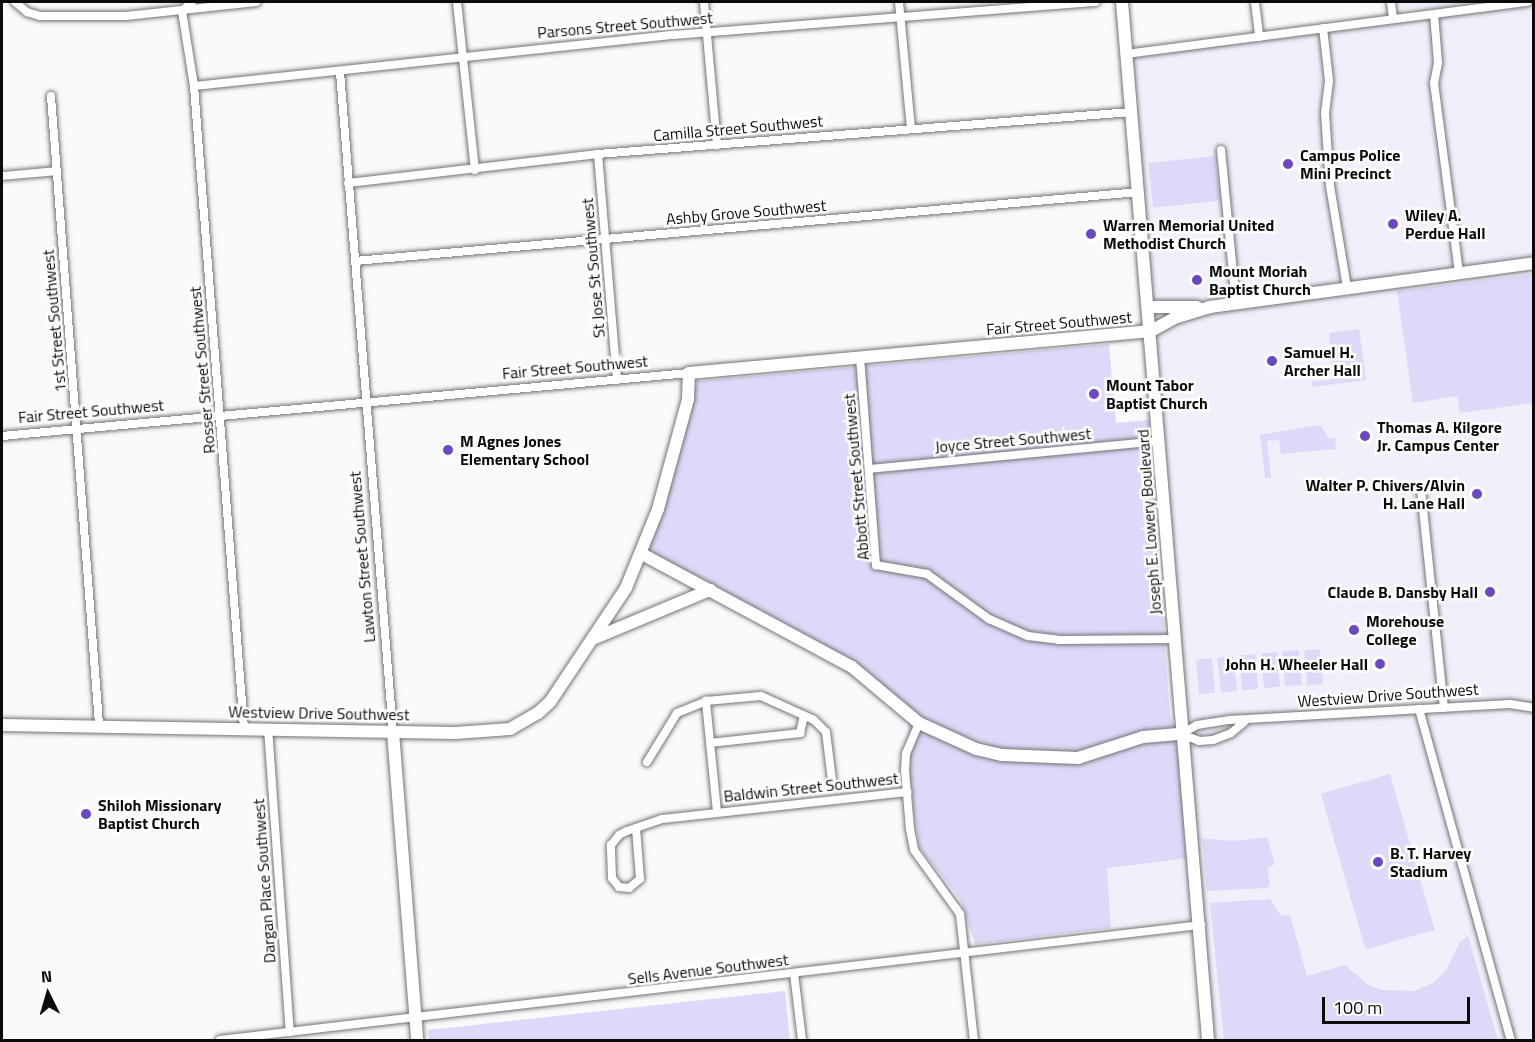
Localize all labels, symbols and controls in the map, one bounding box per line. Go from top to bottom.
street label: Parsons Street Southwest [536,8,714,42]
street label: Camilla Street Southwest [652,111,824,145]
place label: Campus Police Mini Precinct [1300,145,1401,183]
marker: Campus Police Mini Precinct [1281,157,1295,171]
street label: Ashby Grove Southwest [665,195,827,229]
street label: St Jose St Southwest [577,197,609,339]
place label: Wiley A. Perdue Hall [1405,205,1485,243]
place label: Warren Memorial United Methodist Church [1103,215,1274,253]
marker: Wiley A. Perdue Hall [1386,217,1400,231]
marker: Warren Memorial United Methodist Church [1084,227,1098,241]
street label: 1st Street Southwest [38,249,70,393]
place label: Mount Moriah Baptist Church [1209,261,1311,299]
marker: Mount Moriah Baptist Church [1190,273,1204,287]
street label: Rosser Street Southwest [185,286,219,454]
street label: Fair Street Southwest [985,307,1133,339]
place label: Samuel H. Archer Hall [1284,342,1361,380]
street label: Fair Street Southwest [501,351,649,383]
marker: Samuel H. Archer Hall [1265,354,1279,368]
place label: Mount Tabor Baptist Church [1106,375,1208,413]
marker: Mount Tabor Baptist Church [1087,387,1101,401]
street label: Abbott Street Southwest [839,393,873,561]
street label: Fair Street Southwest [17,395,165,427]
place label: Thomas A. Kilgore Jr. Campus Center [1377,417,1502,455]
street label: Joyce Street Southwest [934,424,1092,456]
street label: Joseph E. Lowery Boulevard [1133,429,1165,615]
marker: Thomas A. Kilgore Jr. Campus Center [1358,429,1372,443]
place label: M Agnes Jones Elementary School [460,431,589,469]
marker: M Agnes Jones Elementary School [441,443,455,457]
street label: Lawton Street Southwest [345,471,379,643]
place label: Walter P. Chivers/Alvin H. Lane Hall [1305,475,1465,513]
marker: Walter P. Chivers/Alvin H. Lane Hall [1470,487,1484,501]
place label: Claude B. Dansby Hall [1328,582,1478,602]
marker: Claude B. Dansby Hall [1483,585,1497,599]
place label: Morehouse College [1366,611,1444,649]
marker: Morehouse College [1347,623,1361,637]
place label: John H. Wheeler Hall [1225,654,1368,674]
marker: John H. Wheeler Hall [1373,657,1387,671]
street label: Westview Drive Southwest [1297,679,1479,711]
street label: Westview Drive Southwest [228,702,410,724]
street label: Baldwin Street Southwest [723,768,899,806]
place label: Shiloh Missionary Baptist Church [98,795,221,833]
street label: Dargan Place Southwest [249,798,279,964]
marker: Shiloh Missionary Baptist Church [79,807,93,821]
place label: B. T. Harvey Stadium [1390,843,1471,881]
marker: B. T. Harvey Stadium [1371,855,1385,869]
street label: Sells Avenue Southwest [627,950,789,988]
north arrow [18,964,78,1024]
text: N [40,964,53,989]
scale bar [1325,985,1474,1023]
text: 100 m [1333,994,1382,1021]

